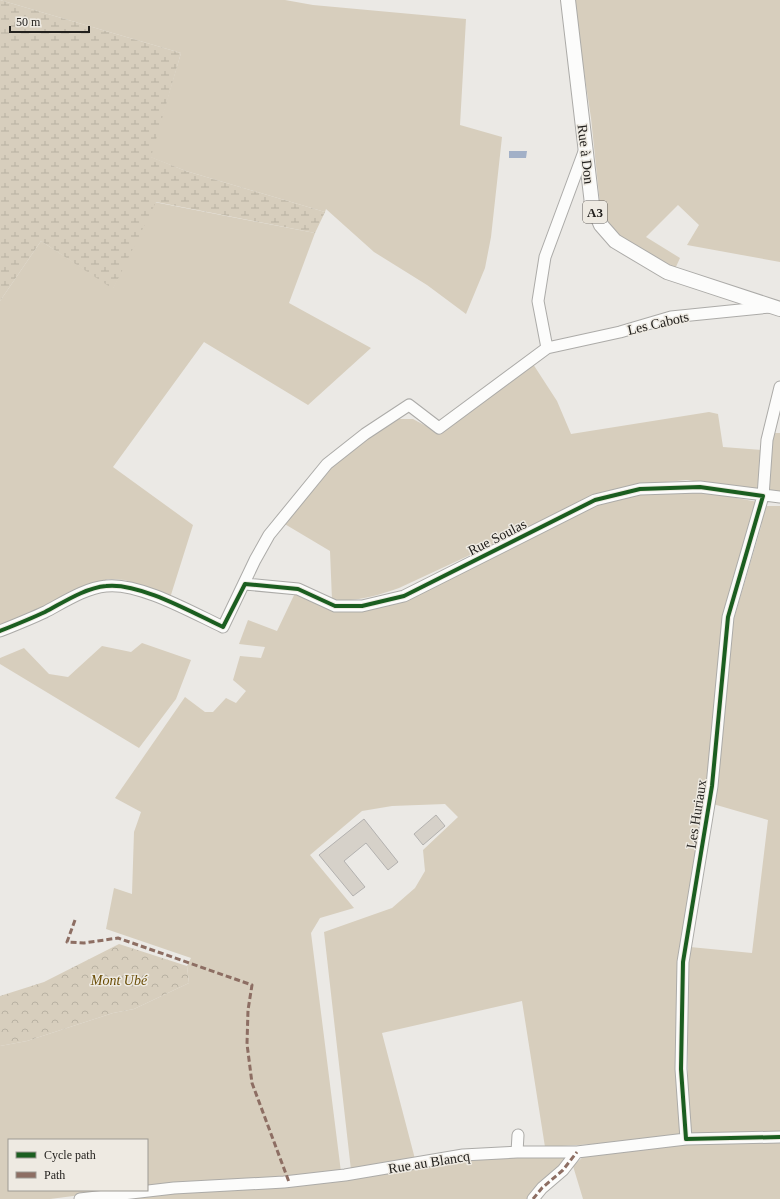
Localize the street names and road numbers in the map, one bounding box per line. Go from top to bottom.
street label: Rue à Don [574,123,597,185]
road number: A3 [583,201,607,223]
street label: Les Cabots [626,309,690,338]
street label: Rue Soulas [466,516,529,559]
street label: Les Huriaux [684,779,709,850]
street label: Rue au Blancq [387,1149,471,1176]

